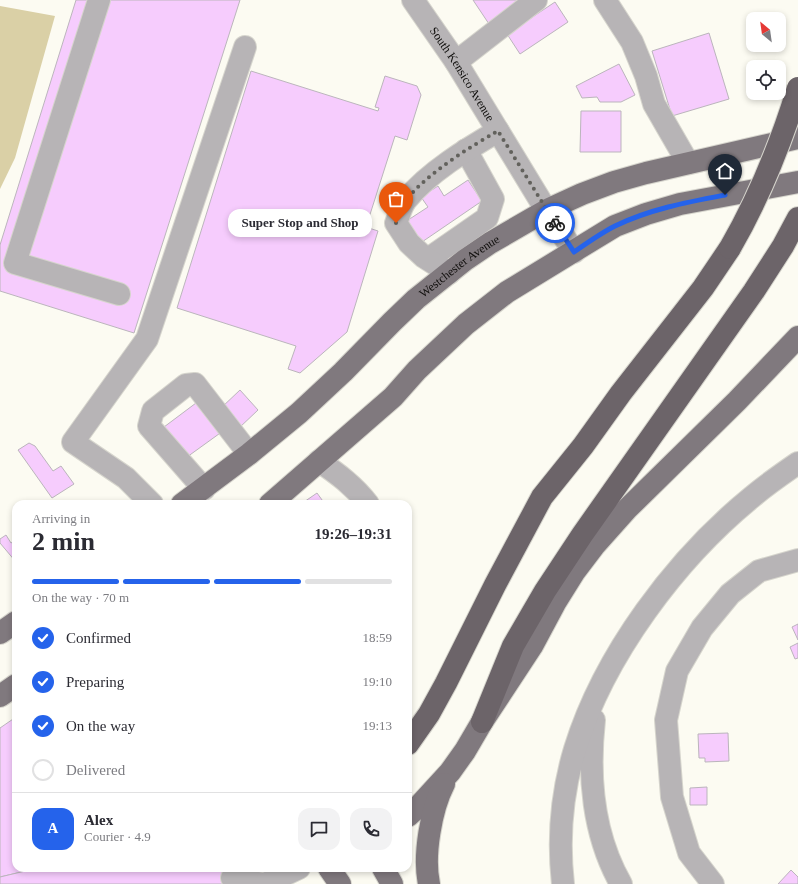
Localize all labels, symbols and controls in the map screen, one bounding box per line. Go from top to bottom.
north arrow [746,12,786,52]
map controls [746,12,786,100]
street label: South Kensico Avenue [427,24,497,124]
button: locate [746,60,786,100]
pin [708,154,742,195]
icon: home [714,160,736,182]
pin [379,182,413,223]
icon: bag [385,188,407,210]
courier [535,203,575,243]
callout: Super Stop and Shop [228,209,372,237]
icon: bike [544,212,566,234]
text: Super Stop and Shop [241,215,359,230]
street label: Westchester Avenue [416,232,502,301]
text: Arriving in [32,511,90,526]
text: 19:26–19:31 [315,526,392,542]
text: 2 min [32,527,95,556]
text: On the way · 70 m [32,590,129,605]
icon: check [32,627,54,649]
text: Confirmed [66,630,131,646]
text: 18:59 [362,630,392,645]
icon: check [32,671,54,693]
text: Preparing [66,674,124,690]
text: 19:10 [362,674,392,689]
icon: check [32,715,54,737]
text: On the way [66,718,135,734]
text: 19:13 [362,718,392,733]
text: Delivered [66,762,125,778]
button: chat [298,808,340,850]
button: phone [350,808,392,850]
text: Alex [84,812,113,828]
text: A [48,820,58,836]
text: Courier · 4.9 [84,829,151,844]

